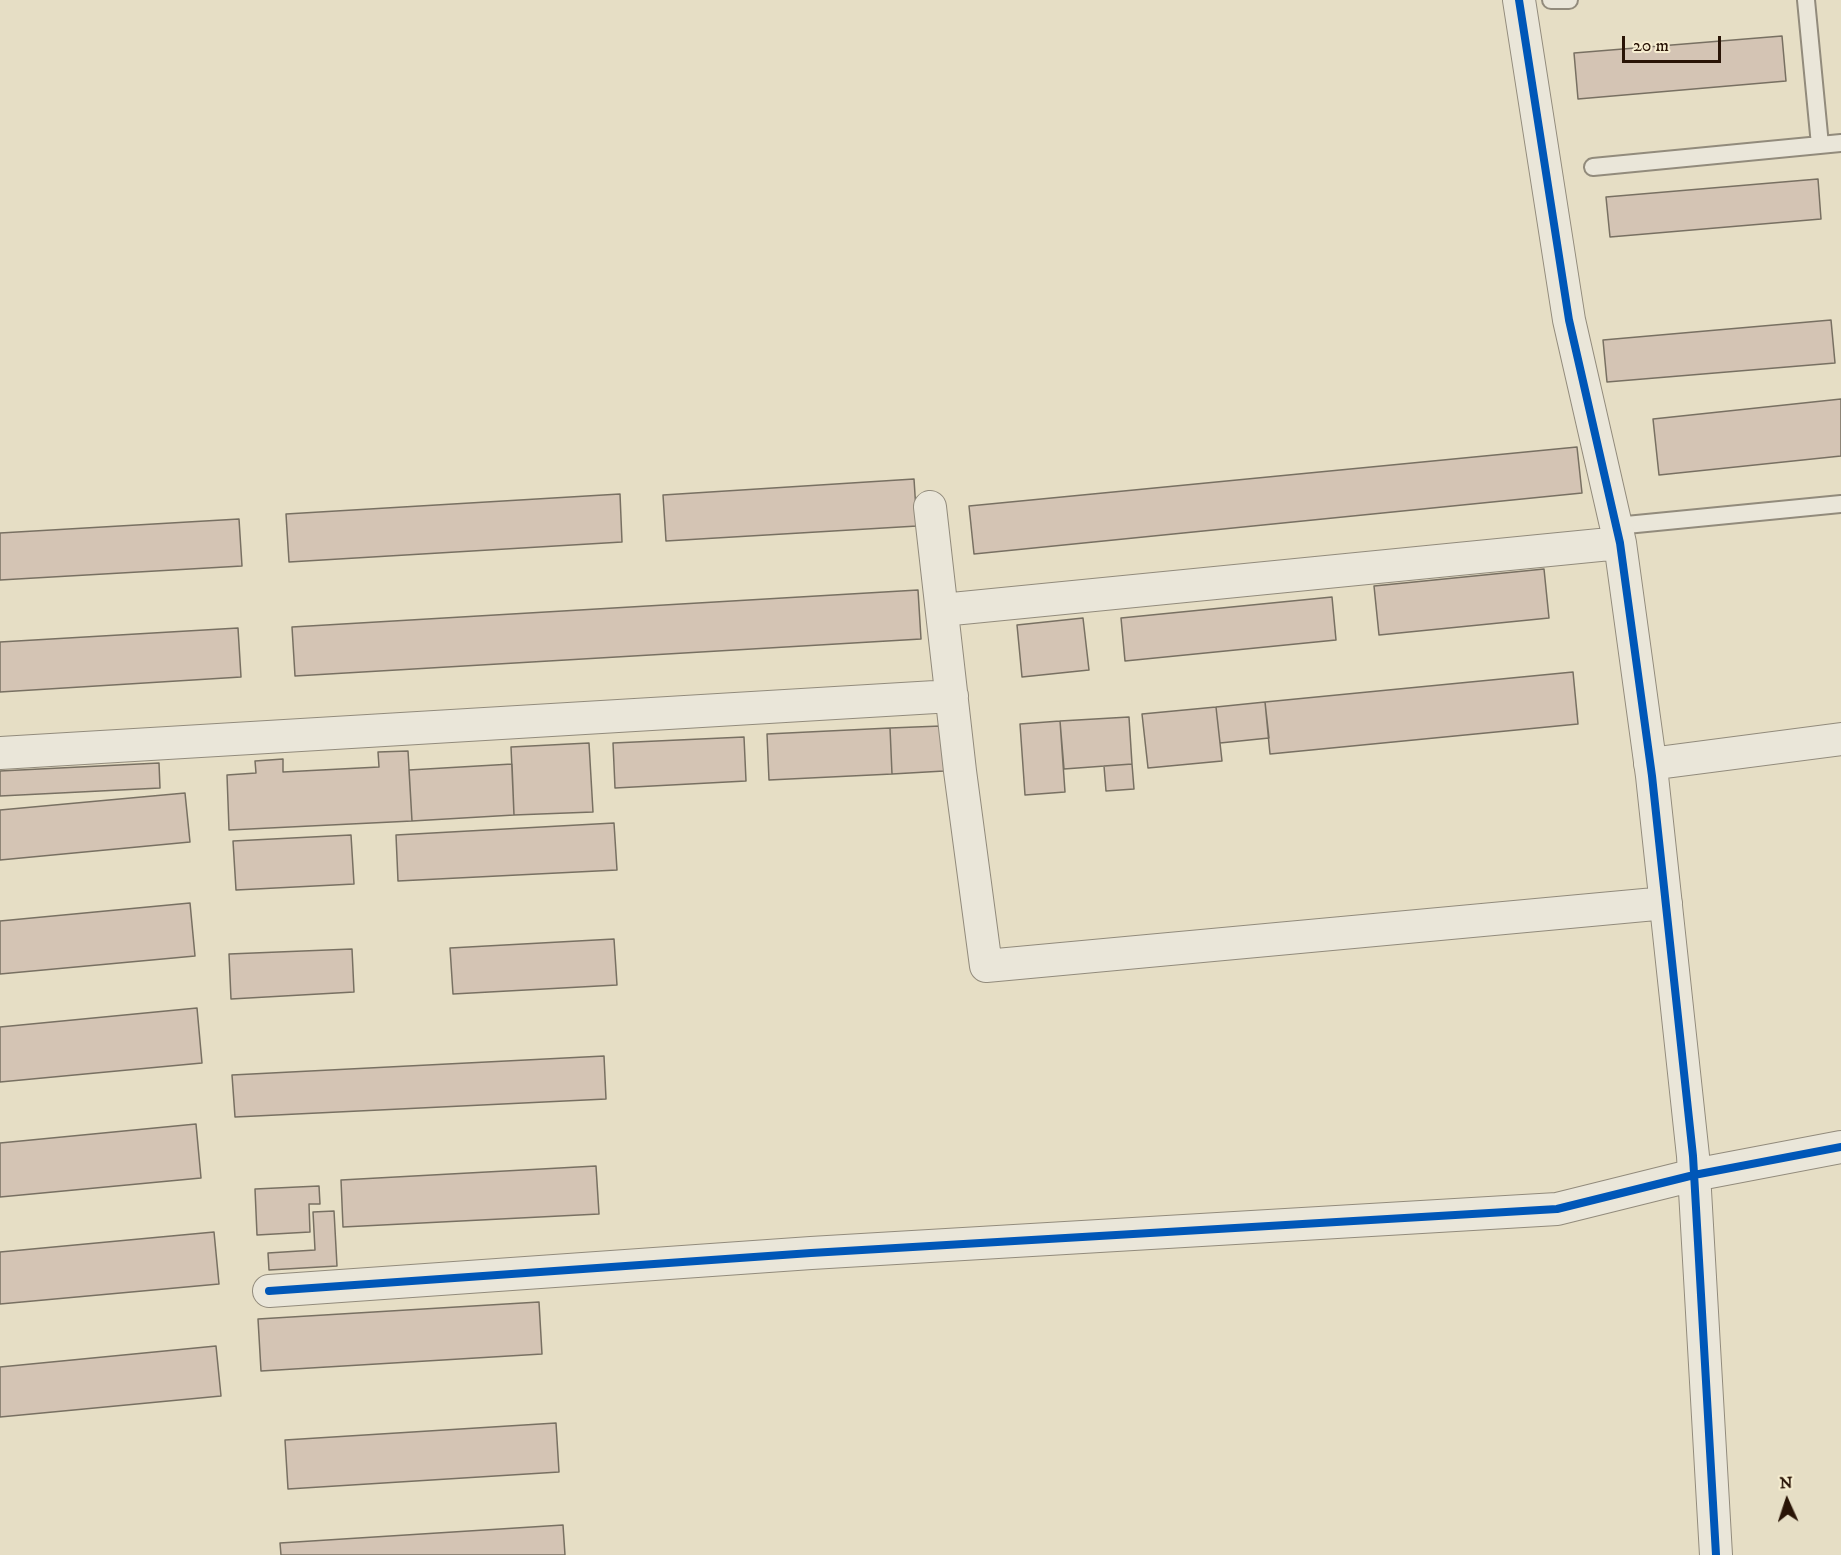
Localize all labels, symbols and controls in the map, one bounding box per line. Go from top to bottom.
scale bar [1625,24,1724,62]
text: 20 m [1633,35,1669,57]
north arrow [1757,1471,1817,1531]
text: N [1779,1473,1793,1493]

